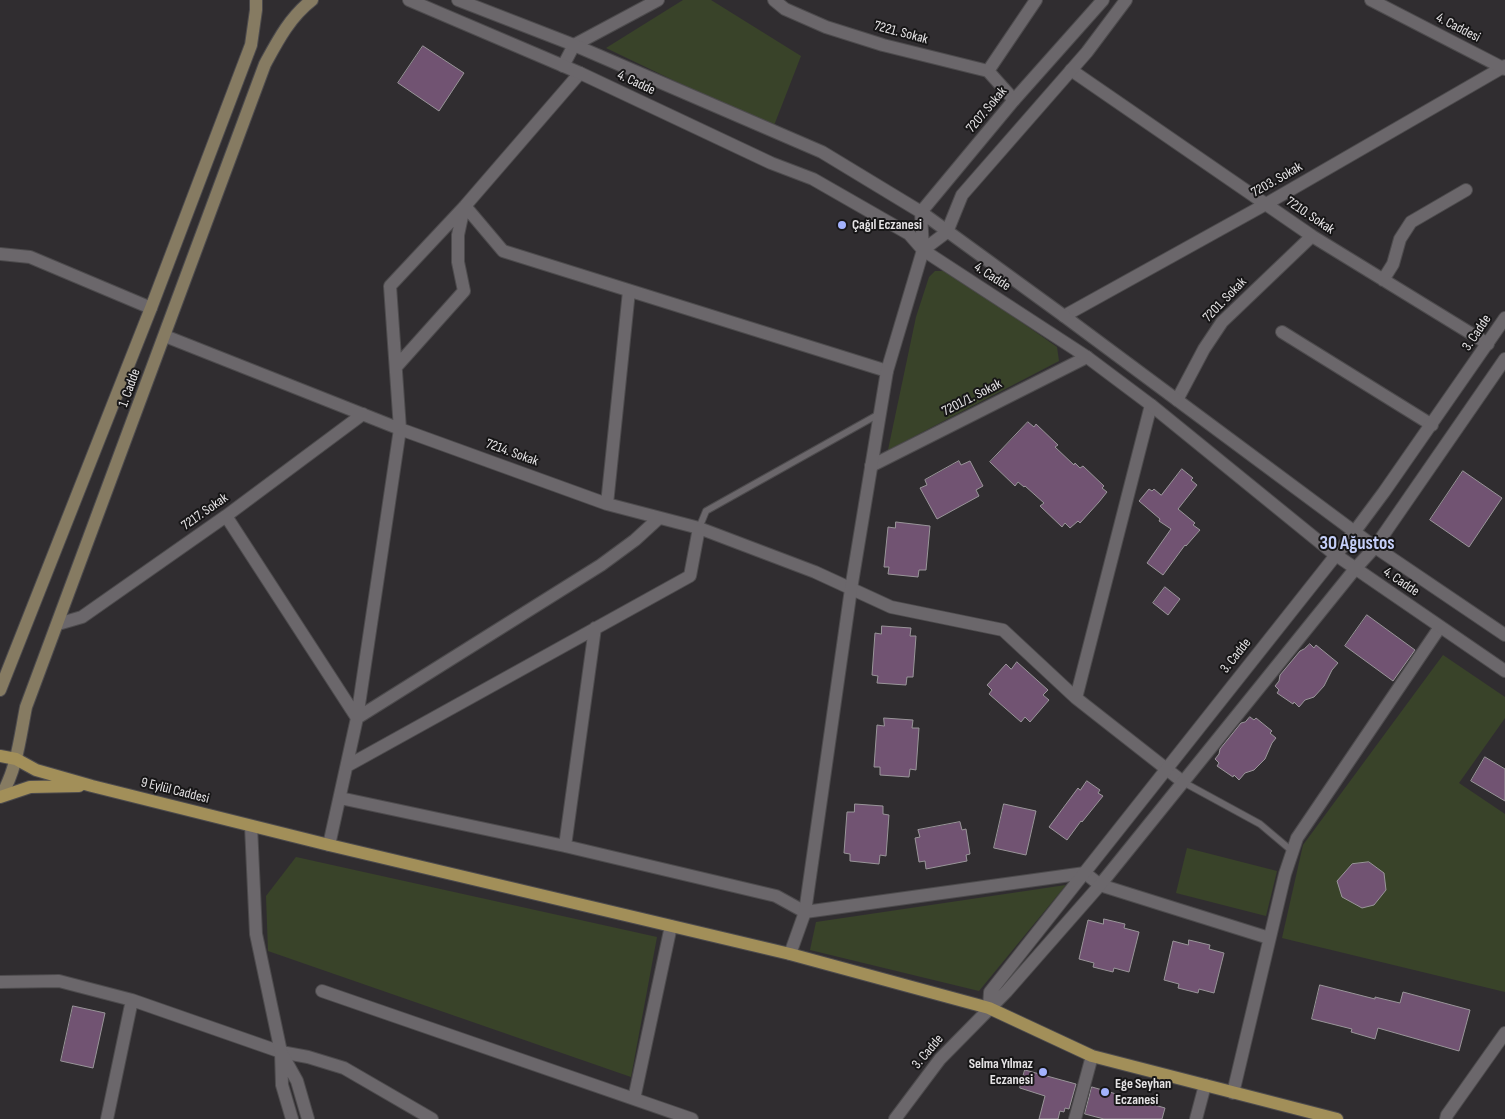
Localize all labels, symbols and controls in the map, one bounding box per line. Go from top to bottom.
street label: 4. Caddesi [1433,10,1483,46]
street label: 7221. Sokak [872,18,930,48]
street label: 4. Cadde [614,67,658,99]
street label: 7207. Sokak [963,84,1011,136]
street label: 7203. Sokak [1248,159,1306,201]
street label: 7210. Sokak [1283,194,1337,238]
place label: Çağıl Eczanesi [852,217,922,233]
marker: Çağıl Eczanesi [836,219,848,231]
street label: 4. Cadde [971,259,1013,295]
street label: 7201. Sokak [1200,274,1250,326]
street label: 3. Cadde [1459,312,1495,354]
street label: 1. Cadde [115,367,145,409]
street label: 7201/1. Sokak [939,376,1005,420]
street label: 7214. Sokak [483,436,541,470]
street label: 7217. Sokak [178,490,232,534]
district label: 30 Ağustos [1319,533,1395,555]
street label: 4. Cadde [1380,564,1422,600]
street label: 3. Cadde [1217,635,1255,677]
street label: 9 Eylül Caddesi [139,774,211,808]
street label: 3. Cadde [909,1031,947,1073]
place label: Selma Yılmaz Eczanesi [969,1056,1033,1088]
marker: Selma Yılmaz Eczanesi [1037,1066,1049,1078]
place label: Ege Seyhan Eczanesi [1115,1076,1171,1108]
marker: Ege Seyhan Eczanesi [1099,1086,1111,1098]

